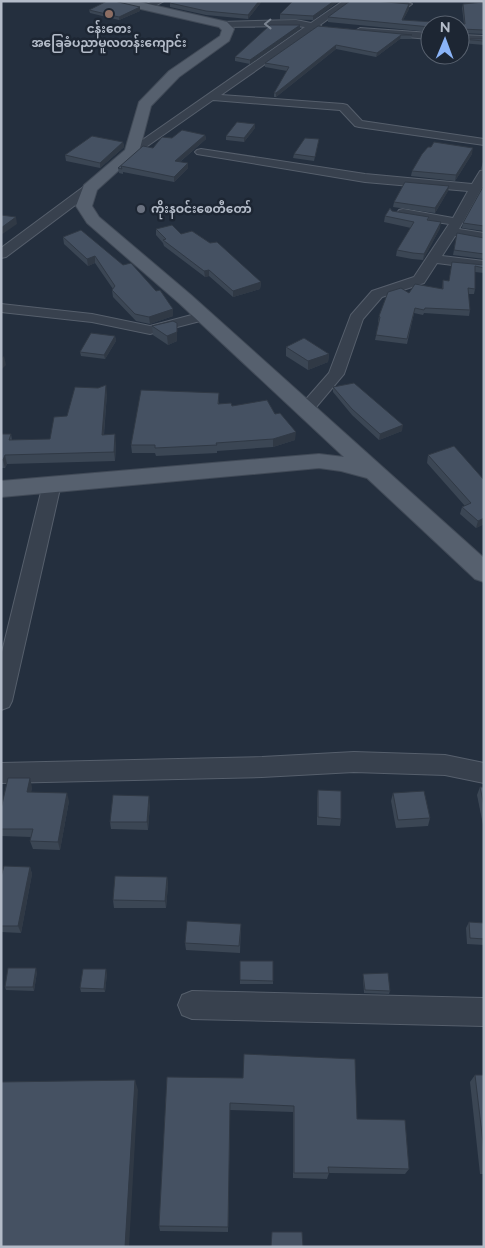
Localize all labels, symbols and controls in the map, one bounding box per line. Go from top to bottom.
marker: ငန်းတေး အခြေခံပညာမူလတန်းကျောင်း [103,8,115,20]
north arrow [420,15,470,65]
place label: ငန်းတေး အခြေခံပညာမူလတန်းကျောင်း [31,19,187,54]
one-way arrow [263,19,271,29]
text: N [440,19,451,35]
place label: ကိုးနဝင်းစေတီတော် [151,199,252,220]
marker: ကိုးနဝင်းစေတီတော် [135,203,147,215]

